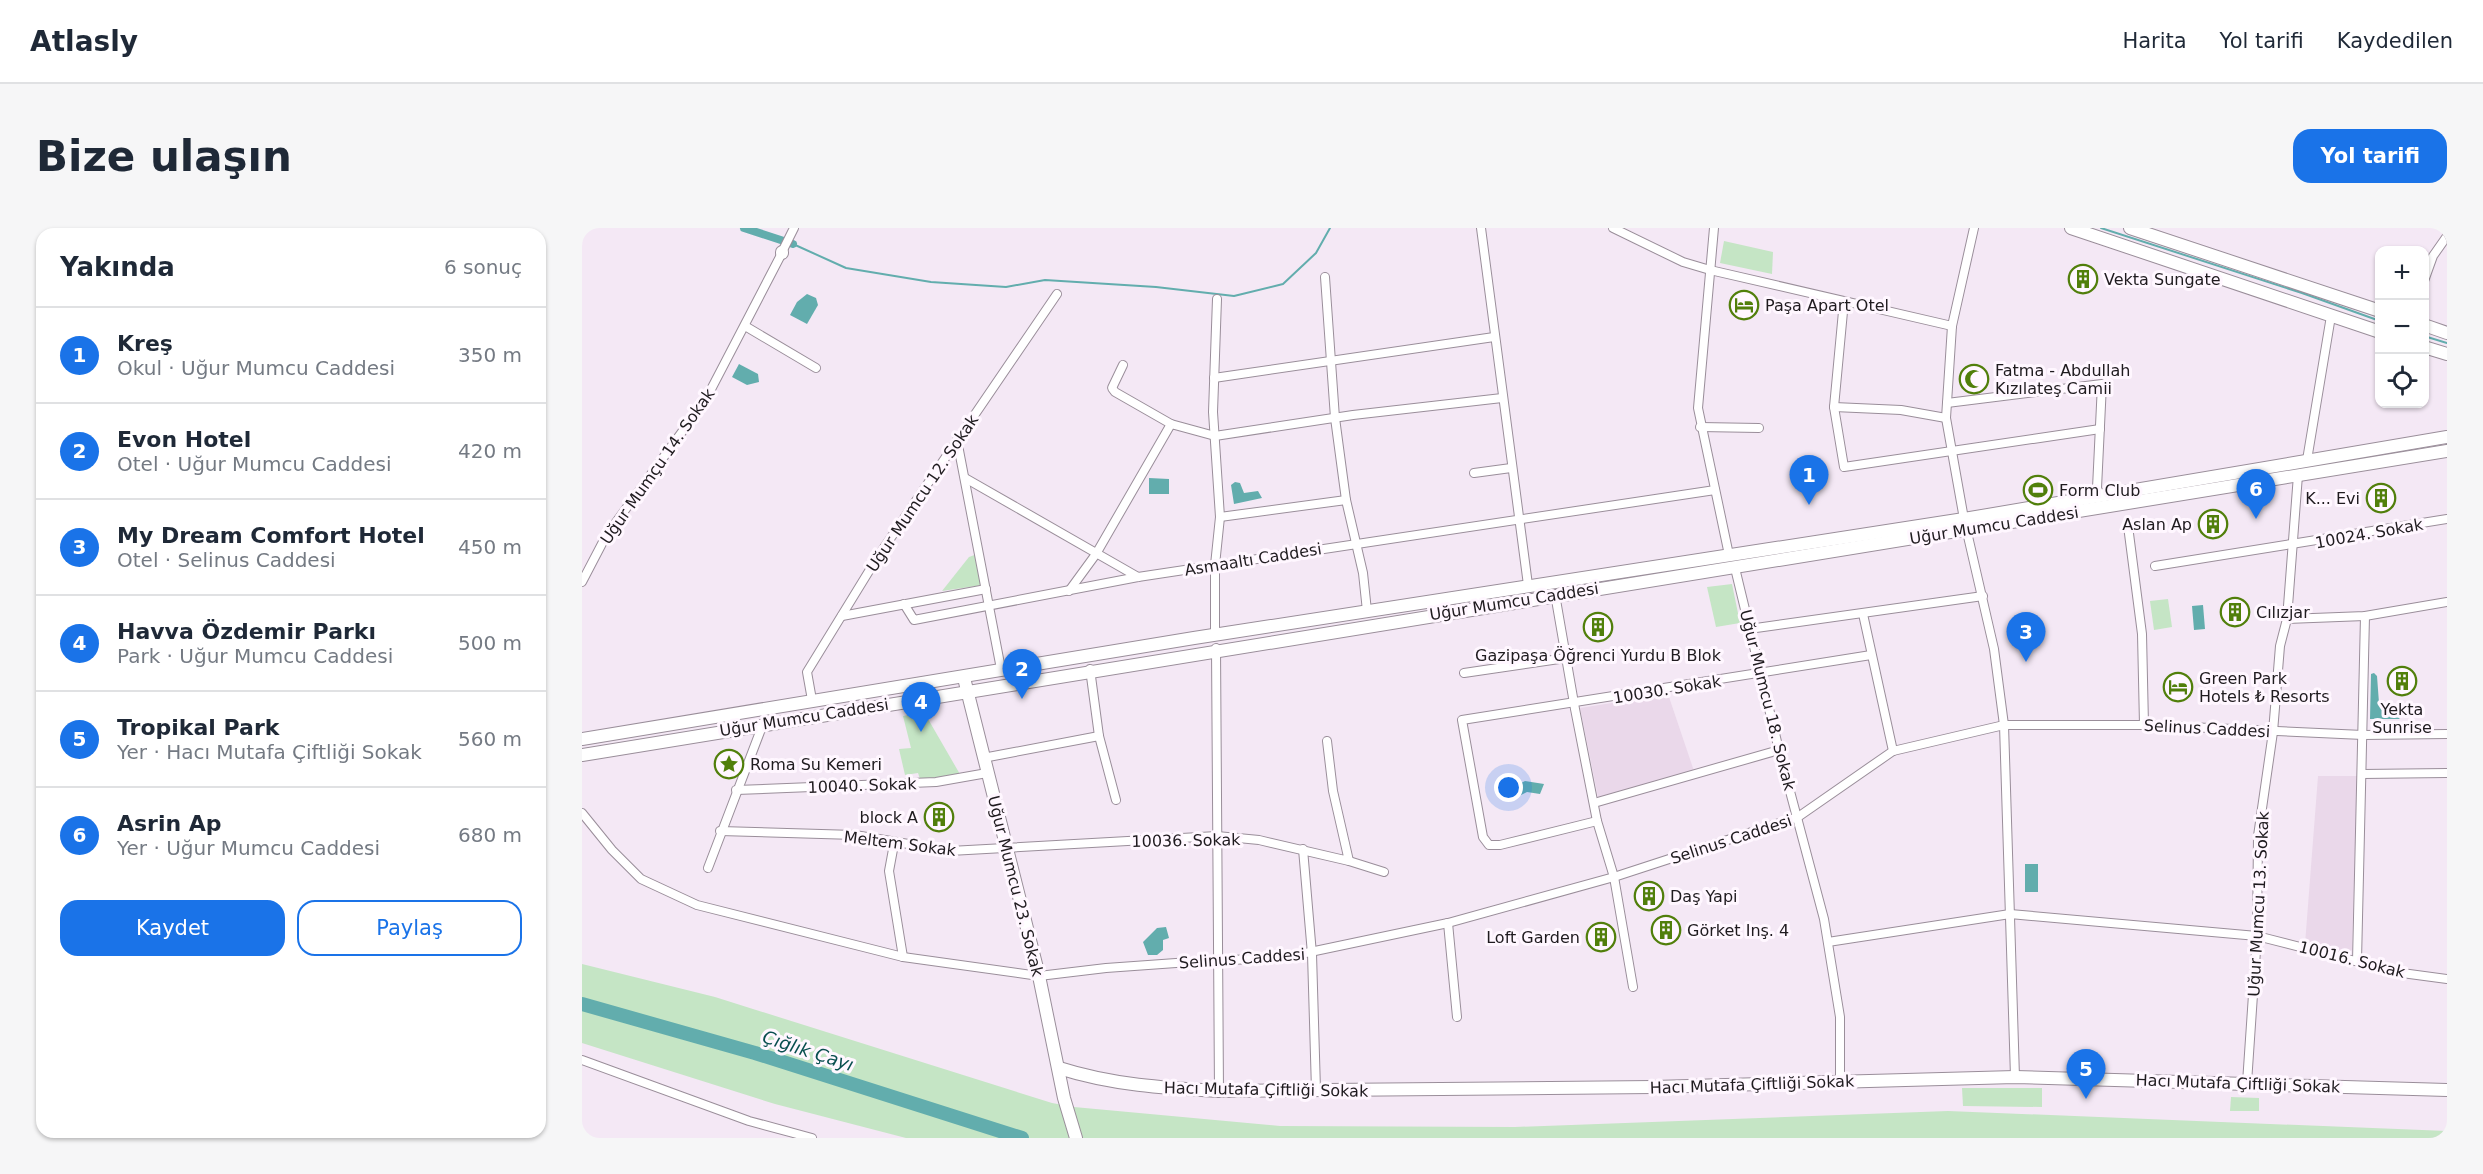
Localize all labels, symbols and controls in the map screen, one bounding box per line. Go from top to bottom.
text: Atlasly [30,25,138,58]
text: Harita [2122,29,2187,53]
text: Yol tarifi [2220,29,2304,53]
text: Kaydedilen [2337,29,2453,53]
button: Yol tarifi [2293,129,2447,183]
text: Bize ulaşın [36,132,292,181]
map controls [2375,246,2429,408]
button: + [2375,246,2429,300]
text: Yakında [60,252,175,282]
text: 6 sonuç [444,255,522,279]
building icon: Vekta Sungate [2067,263,2099,295]
place label: Vekta Sungate [2104,270,2221,289]
hotel icon: Paşa Apart Otel [1728,289,1760,321]
place label: Paşa Apart Otel [1765,296,1889,315]
button: − [2375,300,2429,354]
text: Kreş [117,331,173,356]
text: 1 [73,343,86,367]
text: 350 m [458,343,522,367]
button: locate [2375,354,2429,408]
text: Okul · Uğur Mumcu Caddesi [117,356,395,380]
place label: Fatma - Abdullah Kızılateş Camii [1995,361,2130,398]
mosque icon: Fatma - Abdullah Kızılateş Camii [1958,363,1990,395]
street label: Uğur Mumçu 14. Sokak [596,384,719,548]
street label: Uğur Mumcu 12. Sokak [863,410,983,576]
text: Evon Hotel [117,427,251,452]
text: 2 [73,439,86,463]
text: 420 m [458,439,522,463]
text: Otel · Uğur Mumcu Caddesi [117,452,391,476]
pin: 1 [1790,456,1828,505]
pin: 6 [2236,470,2276,519]
sports icon: Form Club [2022,474,2054,506]
place label: Form Club [2059,481,2140,500]
building icon: K... Evi [2365,482,2397,514]
place label: K... Evi [2305,489,2360,508]
street label: Uğur Mumcu Caddesi [1908,503,2080,548]
building icon: Aslan Ap [2197,508,2229,540]
place label: Aslan Ap [2122,515,2192,534]
street label: 10024. Sokak [2314,515,2425,552]
text: My Dream Comfort Hotel [117,523,425,548]
text: 3 [73,535,86,559]
text: 450 m [458,535,522,559]
street label: Asmaaltı Caddesi [1183,539,1323,580]
text: Otel · Selinus Caddesi [117,548,336,572]
street label: Uğur Mumcu Caddesi [1428,579,1600,624]
building icon: Cılızjar [2219,596,2251,628]
place label: Cılızjar [2256,603,2310,622]
street label: Uğur Mumcu 18. Sokak [1736,608,1799,793]
building icon: Gazipaşa Öğrenci Yurdu B Blok [1582,611,1614,643]
pin: 3 [2006,612,2046,662]
text: Havva Özdemir Parkı [117,619,376,644]
text: 4 [73,631,86,655]
text: 500 m [458,631,522,655]
text: Park · Uğur Mumcu Caddesi [117,644,393,668]
place label: Gazipaşa Öğrenci Yurdu B Blok [1475,646,1722,665]
pin: 2 [1002,650,1042,699]
building icon: Yekta Sunrise [2386,665,2418,697]
place label: Green Park Hotels ₺ Resorts [2199,669,2330,706]
street label: 10030. Sokak [1612,671,1723,707]
hotel icon: Green Park Hotels ₺ Resorts [2162,671,2194,703]
pin: 4 [902,682,940,732]
street label: Uğur Mumcu Caddesi [718,695,890,740]
place label: Yekta Sunrise [2372,700,2432,737]
text: Tropikal Park [117,715,279,740]
street label: Selinus Caddesi [2143,716,2271,741]
text: 5 [73,727,86,751]
text: 560 m [458,727,522,751]
text: Yer · Hacı Mutafa Çiftliği Sokak [117,740,422,764]
place icon: Roma Su Kemeri [713,748,745,780]
place label: Roma Su Kemeri [750,755,882,774]
your location [1494,773,1523,802]
street label: 10040. Sokak [807,774,918,797]
street label: Uğur Mumcu 23. Sokak [984,794,1047,979]
building icon: block A [923,801,955,833]
place label: block A [860,808,918,827]
street label: Uğur Mumcu 13. Sokak [2244,810,2273,997]
text: Asrin Ap [117,811,222,836]
street label: Selinus Caddesi [1668,811,1794,868]
text: 6 [73,823,86,847]
text: 680 m [458,823,522,847]
street label: Meltem Sokak [843,827,958,860]
street label: 10036. Sokak [1131,830,1241,851]
text: Yer · Uğur Mumcu Caddesi [117,836,380,860]
building icon: Daş Yapi [1633,880,1665,912]
place label: Daş Yapi [1670,887,1738,906]
button: Kaydet [60,900,285,956]
button: Paylaş [297,900,522,956]
building icon: Görket Inş. 4 [1650,914,1682,946]
building icon: Loft Garden [1585,921,1617,953]
place label: Görket Inş. 4 [1687,921,1789,940]
place label: Loft Garden [1486,928,1580,947]
street label: 10016. Sokak [2297,937,2408,982]
street label: Selinus Caddesi [1178,945,1306,972]
water label: Çığlık Çayı [760,1026,856,1075]
pin: 5 [2066,1050,2106,1099]
street label: Hacı Mutafa Çiftliği Sokak [2135,1070,2341,1097]
street label: Hacı Mutafa Çiftliği Sokak [1649,1071,1855,1098]
street label: Hacı Mutafa Çiftliği Sokak [1164,1078,1369,1101]

